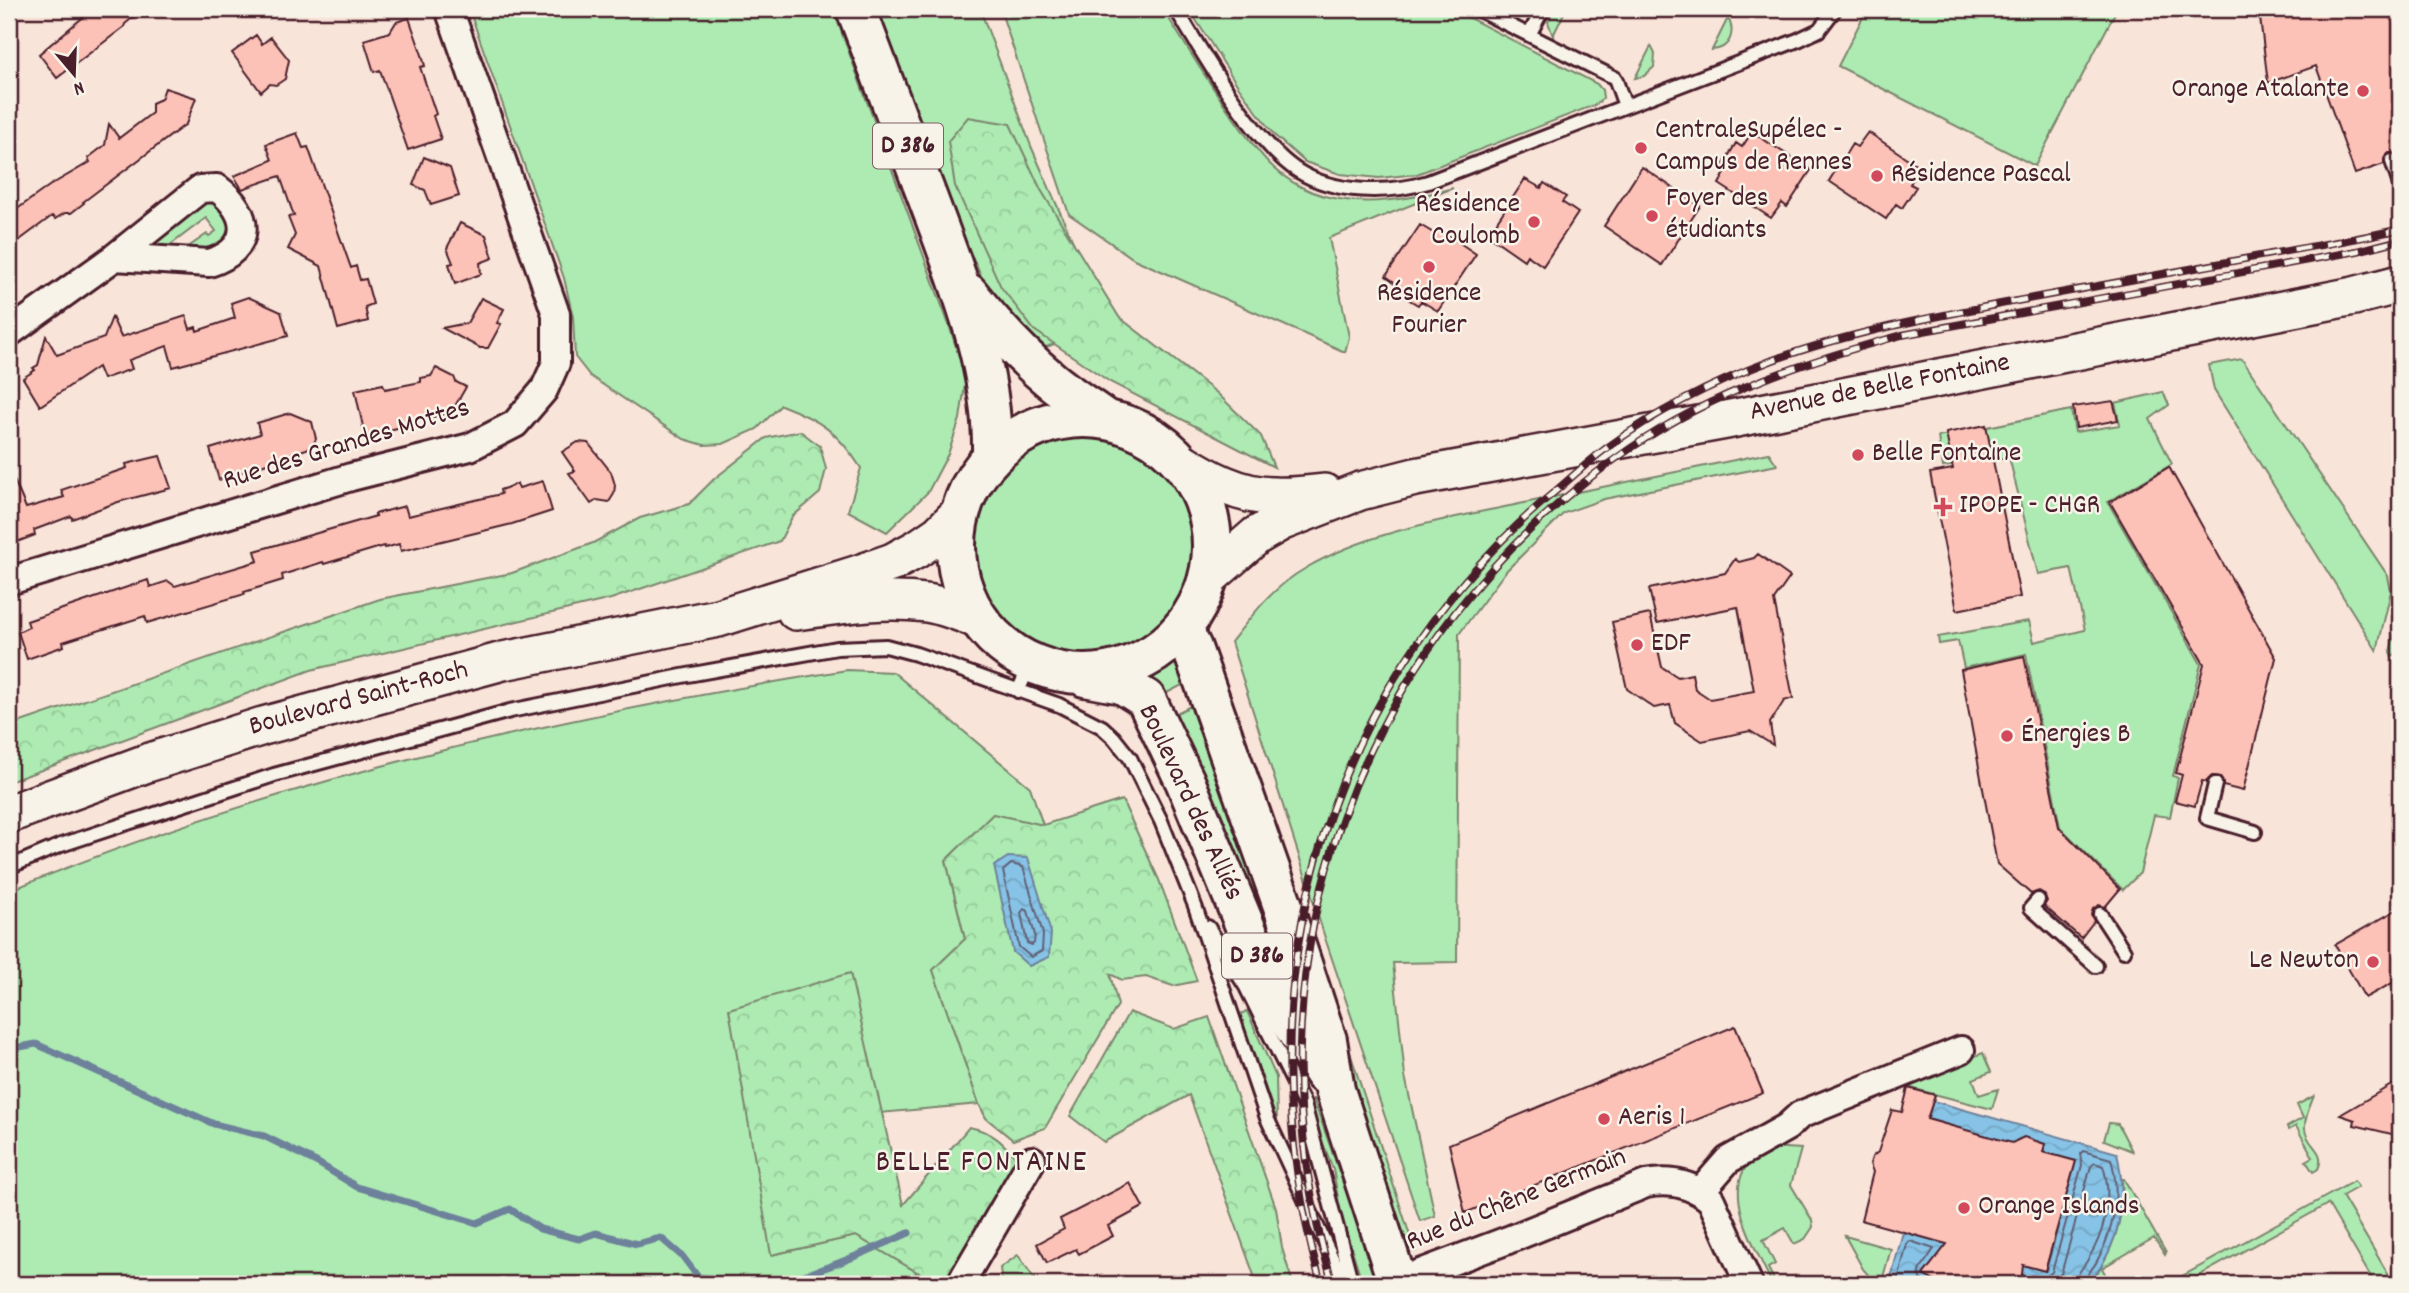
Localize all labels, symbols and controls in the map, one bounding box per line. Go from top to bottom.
north arrow [38,38,108,108]
place label: Orange Atalante [2171,71,2349,111]
text: N [70,72,87,101]
marker: Orange Atalante [2355,83,2371,99]
place label: CentraleSupélec - Campus de Rennes [1655,112,1852,184]
road number: D 386 [873,124,943,168]
marker: CentraleSupélec - Campus de Rennes [1633,140,1649,156]
place label: Résidence Pascal [1891,156,2071,196]
marker: Résidence Pascal [1869,168,1885,184]
place label: Foyer des étudiants [1666,180,1769,252]
place label: Résidence Coulomb [1415,186,1520,258]
marker: Foyer des étudiants [1644,208,1660,224]
marker: Résidence Coulomb [1526,214,1542,230]
marker: Résidence Fourier [1421,259,1437,275]
place label: Résidence Fourier [1377,275,1481,347]
street label: Avenue de Belle Fontaine [1746,344,2014,434]
street label: Rue des Grandes Mottes [219,389,475,503]
place label: Belle Fontaine [1872,435,2021,475]
marker: Belle Fontaine [1850,447,1866,463]
place label: IPOPE - CHGR [1959,487,2100,527]
marker: IPOPE - CHGR [1933,497,1953,517]
place label: EDF [1651,625,1691,665]
marker: EDF [1629,637,1645,653]
street label: Boulevard Saint-Roch [245,652,473,748]
street label: Boulevard des Alliés [1126,698,1252,908]
place label: Énergies B [2021,716,2131,756]
marker: Énergies B [1999,728,2015,744]
road number: D 386 [1222,934,1292,979]
place label: Le Newton [2249,942,2359,982]
marker: Le Newton [2365,954,2381,970]
place label: Aeris 1 [1618,1099,1685,1139]
marker: Aeris 1 [1596,1111,1612,1127]
street label: Rue du Chêne Germain [1401,1139,1633,1263]
district label: BELLE FONTAINE [876,1143,1088,1186]
place label: Orange Islands [1978,1188,2140,1228]
marker: Orange Islands [1956,1200,1972,1216]

